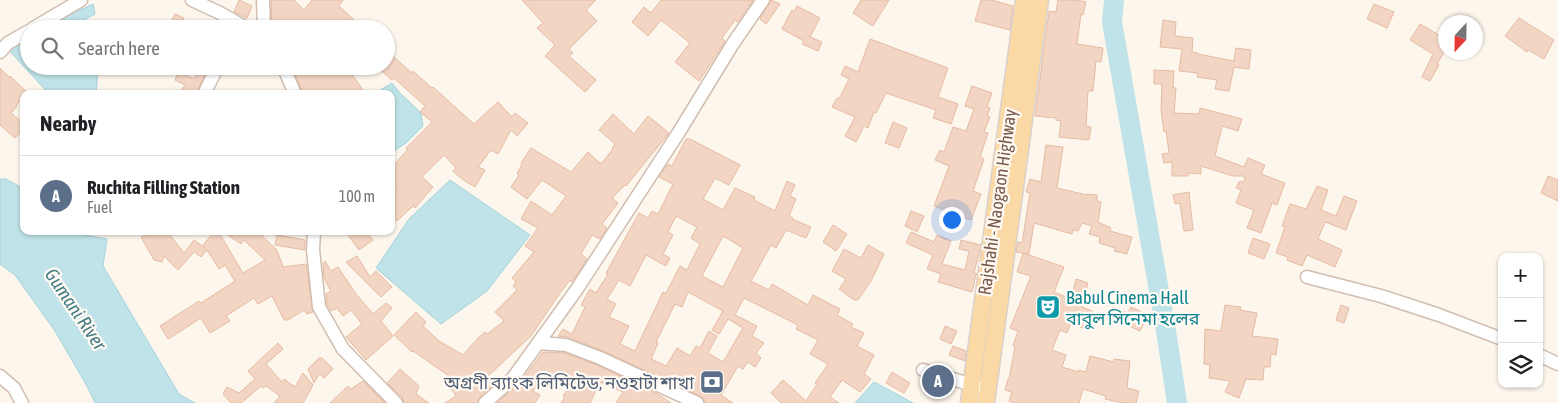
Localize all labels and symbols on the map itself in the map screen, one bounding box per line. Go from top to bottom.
north arrow [1438,15,1483,60]
street label: Rajshahi - Naogaon Highway [974,108,1020,296]
your location [939,207,965,233]
water label: Gumani River [41,264,112,355]
place label: Babul Cinema Hall বাবুল সিনেমা হলের [1065,287,1200,330]
theatre icon: Babul Cinema Hall বাবুল সিনেমা হলের [1035,294,1061,320]
pin: A [922,362,954,400]
bank icon: অগ্রণী ব্যাংক লিমিটেড, নওহাটা শাখা [699,369,725,395]
place label: অগ্রণী ব্যাংক লিমিটেড, নওহাটা শাখা [443,372,694,393]

